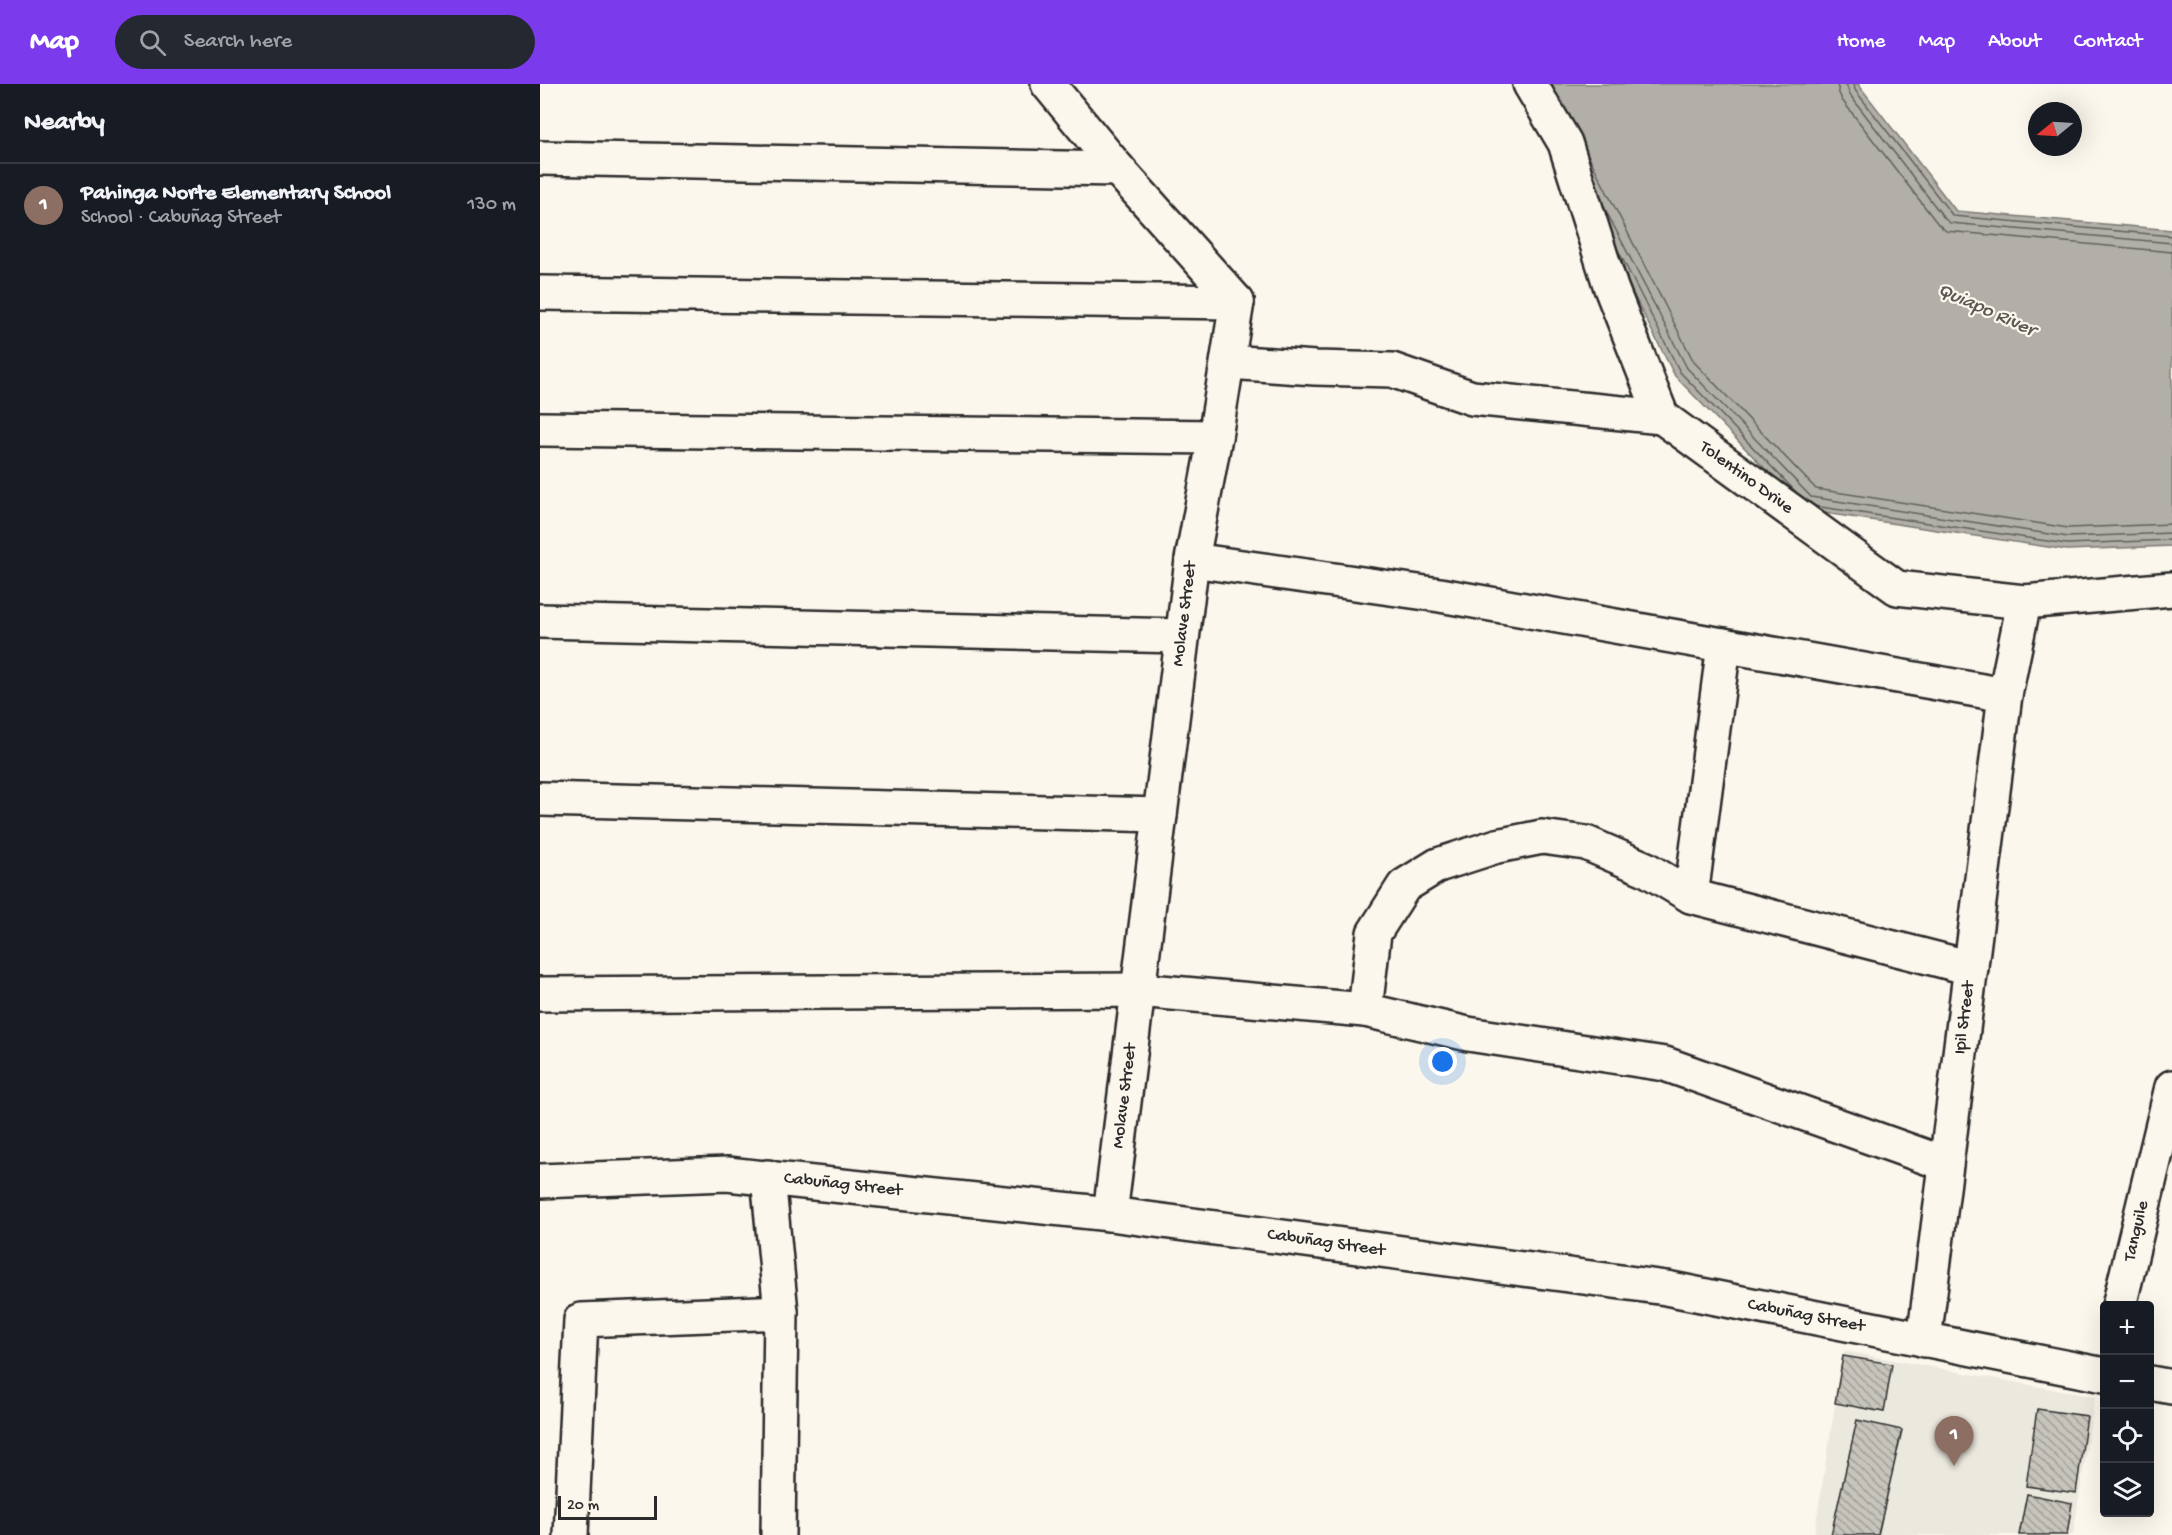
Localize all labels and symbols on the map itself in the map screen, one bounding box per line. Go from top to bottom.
north arrow [2028,102,2082,156]
water label: Quiapo River [1934,279,2042,344]
street label: Tolentino Drive [1694,436,1798,519]
street label: Molave Street [1168,559,1202,668]
street label: Ipil Street [1950,979,1980,1056]
street label: Molave Street [1108,1041,1142,1150]
your location [1428,1047,1457,1076]
street label: Cabuñag Street [783,1168,905,1202]
street label: Tanguile [2120,1198,2154,1264]
street label: Cabuñag Street [1266,1224,1388,1262]
street label: Cabuñag Street [1746,1294,1868,1338]
pin: 1 [1934,1416,1974,1466]
scale bar [558,1493,657,1520]

